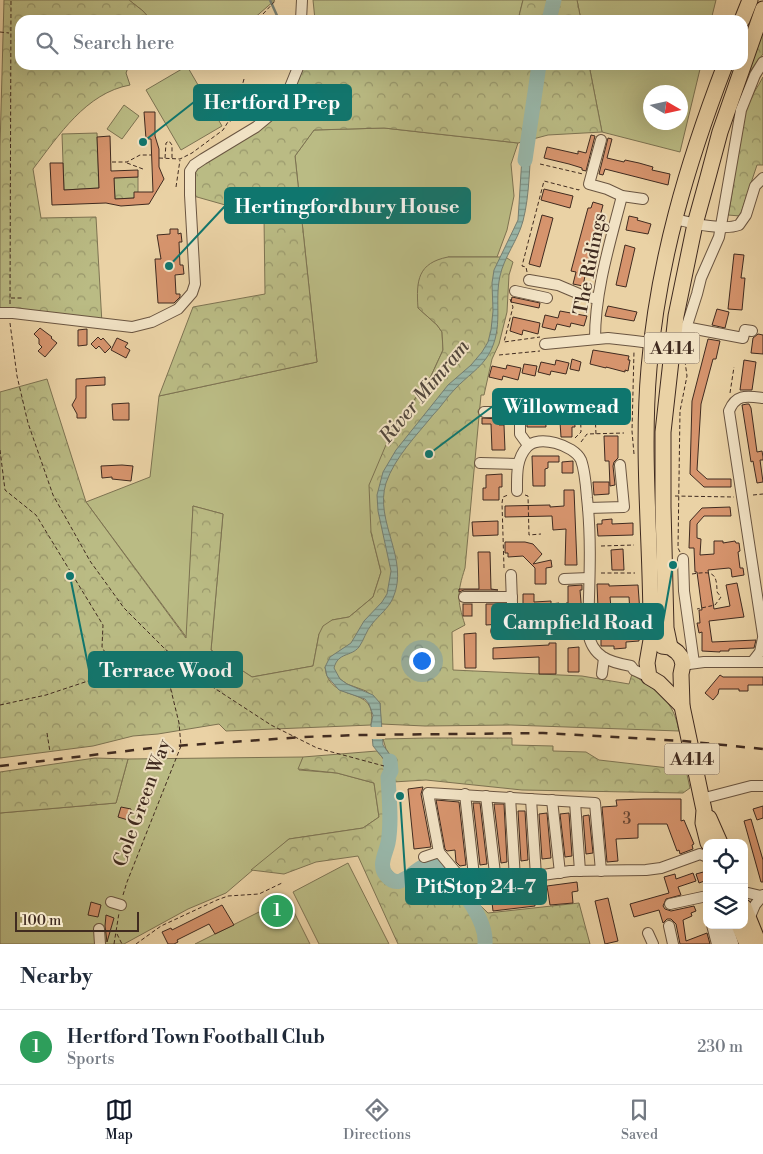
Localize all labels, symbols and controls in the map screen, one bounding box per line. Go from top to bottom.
search box [15,15,748,70]
icon: search [33,29,61,57]
text: Search here [73,31,174,55]
callout: Hertford Prep [194,85,351,120]
north arrow [643,85,688,130]
text: Hertford Prep [203,91,341,116]
callout: Hertingfordbury House [225,188,470,223]
text: Hertingfordbury House [235,195,460,220]
street label: The Ridings [568,211,612,317]
road number: A414 [644,332,700,363]
water label: River Mimram [374,335,476,450]
callout: Willowmead [493,389,630,424]
text: Willowmead [502,395,620,420]
callout: Campfield Road [492,604,663,639]
text: Campfield Road [503,611,654,636]
your location [409,648,435,674]
callout: Terrace Wood [89,652,242,687]
text: Terrace Wood [99,659,233,684]
street label: Cole Green Way [108,735,176,870]
road number: A414 [664,744,720,774]
house number: 3 [623,809,632,829]
map controls [703,839,748,929]
button: locate [703,839,748,884]
callout: PitStop 24-7 [406,869,546,904]
text: PitStop 24-7 [416,875,536,900]
button: layers [703,884,748,929]
pin: 1 [261,892,293,930]
scale bar [15,909,139,932]
text: 100 m [22,912,61,930]
text: Nearby [20,964,93,990]
text: Hertford Town Football Club [67,1025,325,1049]
text: 1 [32,1037,40,1057]
text: 230 m [697,1037,743,1057]
text: Sports [67,1049,114,1069]
tab: Map [105,1096,133,1144]
tab: Directions [343,1096,411,1144]
tab: Saved [621,1096,658,1144]

